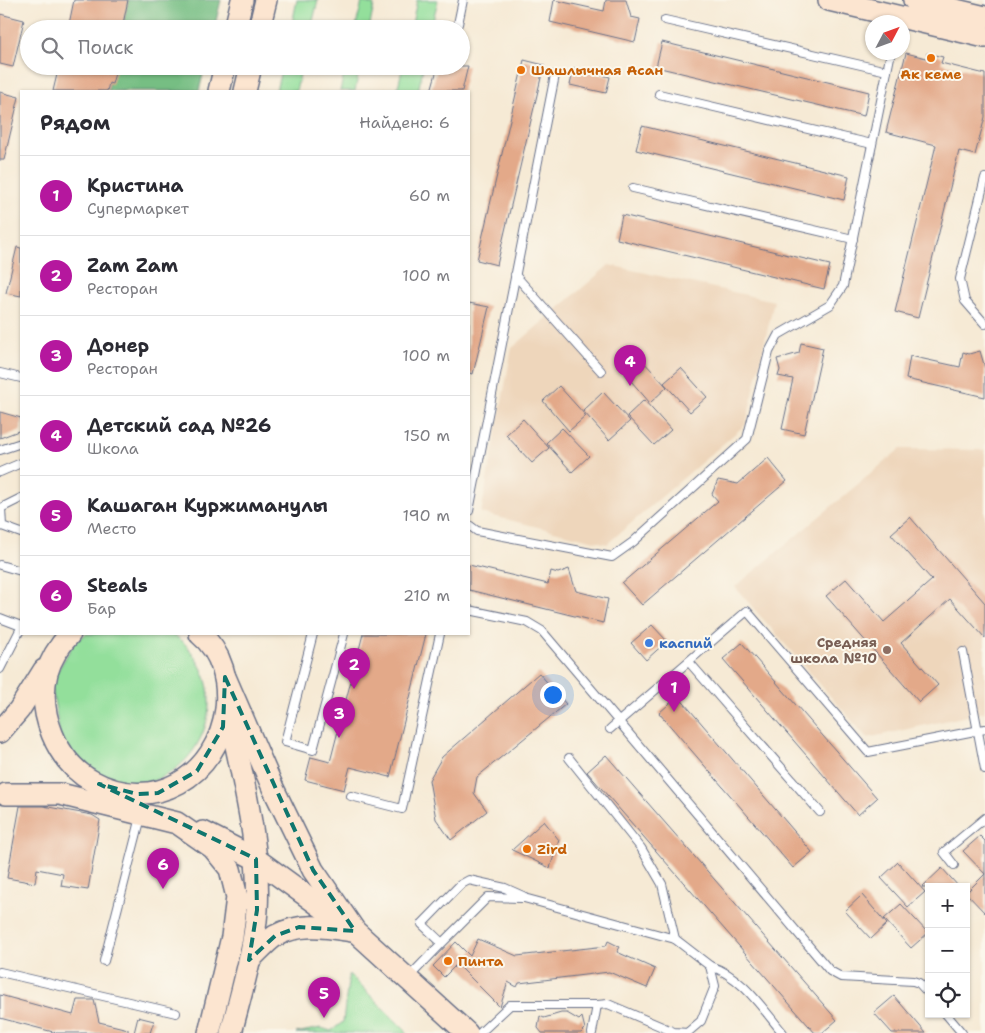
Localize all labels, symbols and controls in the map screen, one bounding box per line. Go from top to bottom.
north arrow [865,15,910,60]
search box [20,20,470,75]
icon: search [38,34,66,62]
text: Поиск [78,35,133,60]
marker: Ак кеме [925,52,937,64]
place label: Шашлычная Асан [531,61,663,79]
marker: Шашлычная Асан [515,64,527,76]
place label: Ак кеме [900,65,962,83]
text: Рядом [40,109,110,137]
text: Найдено: 6 [359,112,450,133]
text: Кристина [87,173,184,198]
text: 1 [52,185,60,206]
text: 60 m [409,185,450,206]
text: Супермаркет [87,198,189,219]
text: Zam Zam [87,253,178,278]
text: 2 [50,265,62,286]
text: 100 m [402,265,450,286]
text: Ресторан [87,278,158,299]
text: Донер [87,333,149,358]
text: 3 [50,345,62,366]
text: 100 m [402,345,450,366]
pin: 4 [614,345,646,386]
text: Ресторан [87,358,158,379]
text: Детский сад №26 [87,413,271,438]
text: 4 [50,425,62,446]
text: 150 m [403,425,450,446]
text: Школа [87,438,139,459]
text: Кашаган Куржиманулы [87,493,328,518]
text: 5 [51,505,61,526]
text: 190 m [403,505,450,526]
text: Место [87,518,137,539]
text: Steals [87,573,148,598]
text: 6 [50,585,62,606]
text: 210 m [403,585,450,606]
text: Бар [87,598,116,619]
place label: Средняя школа №10 [790,633,877,667]
place label: каспий [659,634,713,652]
marker: каспий [643,637,655,649]
marker: Средняя школа №10 [881,644,893,656]
pin: 2 [338,648,370,689]
pin: 1 [658,671,690,712]
your location [540,682,566,708]
pin: 3 [323,697,355,738]
place label: Zird [537,840,567,858]
marker: Zird [521,843,533,855]
pin: 6 [147,848,179,889]
map controls [925,883,970,1018]
button: + [925,883,970,928]
button: − [925,928,970,973]
place label: Пинта [458,952,504,970]
marker: Пинта [442,955,454,967]
button: locate [925,973,970,1018]
pin: 5 [308,977,340,1018]

